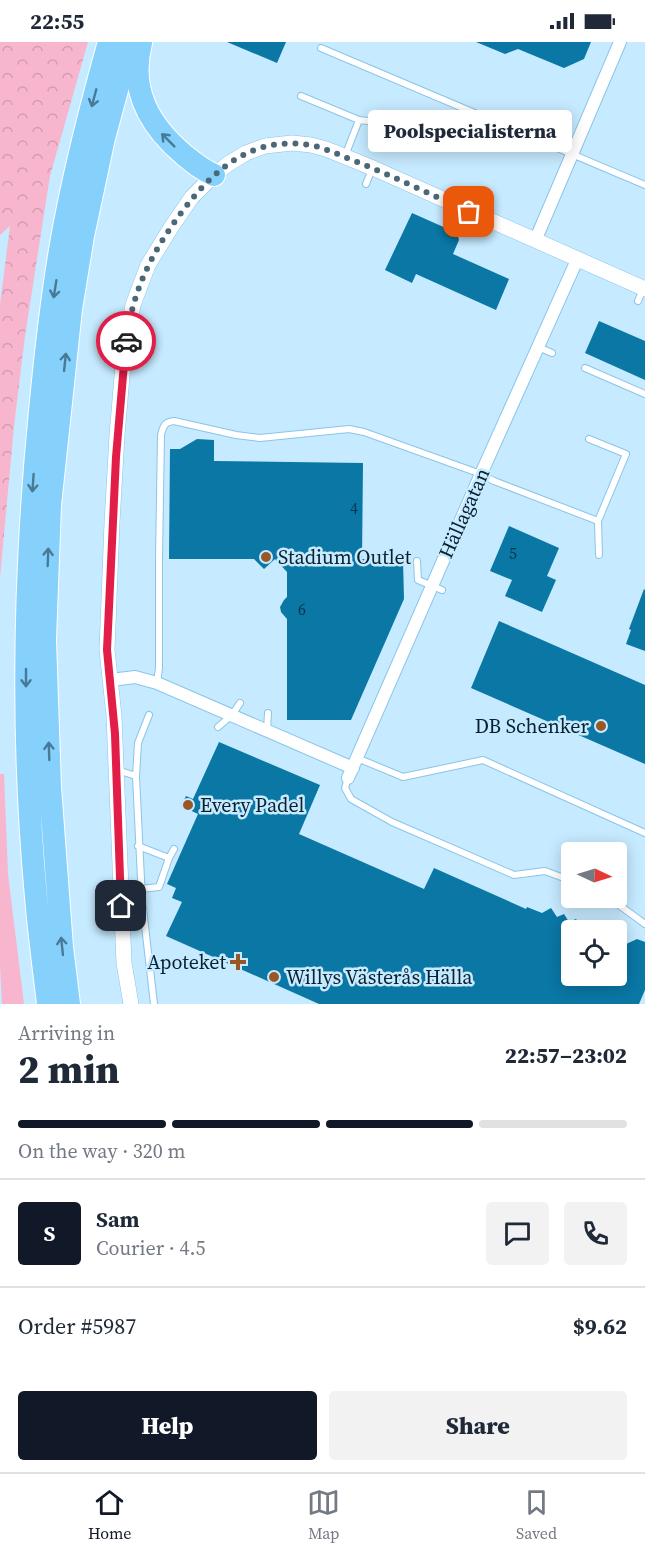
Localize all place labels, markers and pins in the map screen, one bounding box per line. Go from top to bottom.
callout: Poolspecialisterna [367,110,571,152]
pin [443,186,494,237]
place label: Stadium Outlet [278,543,412,571]
marker: Stadium Outlet [259,550,273,564]
place label: DB Schenker [475,712,590,740]
marker: DB Schenker [594,719,608,733]
place label: Every Padel [200,791,304,819]
marker: Every Padel [181,798,195,812]
pin [95,880,146,931]
place label: Apoteket [147,948,226,976]
marker: Apoteket [231,955,245,969]
place label: Willys Västerås Hälla [286,963,473,991]
marker: Willys Västerås Hälla [267,970,281,984]

